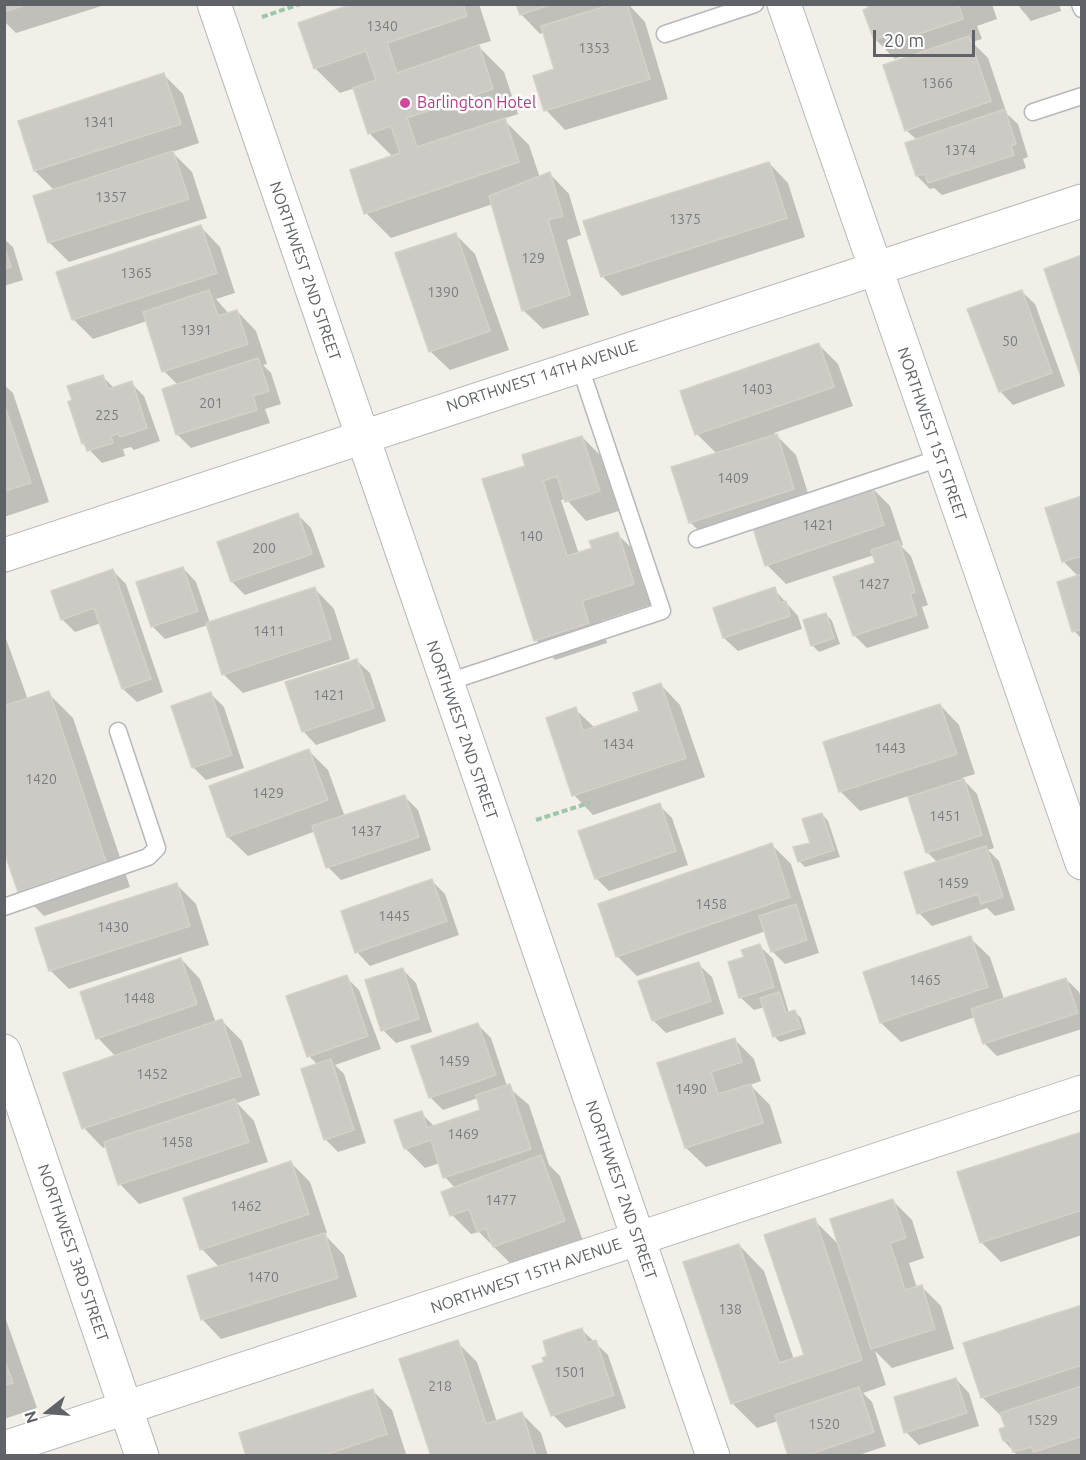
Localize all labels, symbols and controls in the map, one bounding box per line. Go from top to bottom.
house number: 1340 [366,18,398,34]
scale bar [876,18,978,56]
text: 20 m [884,30,924,50]
house number: 1353 [578,40,610,56]
house number: 1366 [921,75,953,91]
place label: Barlington Hotel [417,93,536,113]
marker: Barlington Hotel [398,96,412,110]
house number: 1341 [83,114,115,130]
house number: 1374 [944,142,976,158]
street label: NORTHWEST 2ND STREET [265,179,345,363]
house number: 1357 [95,189,127,205]
house number: 1375 [669,211,701,227]
house number: 129 [521,250,545,266]
house number: 1365 [120,265,152,281]
house number: 1390 [427,284,459,300]
house number: 1391 [180,322,212,338]
house number: 50 [1002,333,1018,349]
street label: NORTHWEST 14TH AVENUE [444,336,640,416]
street label: NORTHWEST 1ST STREET [893,345,971,523]
house number: 1403 [741,381,773,397]
house number: 201 [199,395,223,411]
house number: 225 [95,407,119,423]
house number: 1409 [717,470,749,486]
house number: 1421 [802,517,834,533]
house number: 140 [519,528,543,544]
house number: 200 [252,540,276,556]
house number: 1427 [858,576,890,592]
house number: 1411 [253,623,285,639]
street label: NORTHWEST 2ND STREET [422,638,502,822]
house number: 1421 [313,687,345,703]
house number: 1434 [602,736,634,752]
house number: 1443 [874,740,906,756]
house number: 1420 [25,771,57,787]
house number: 1429 [252,785,284,801]
house number: 1451 [929,808,961,824]
house number: 1437 [350,823,382,839]
house number: 1459 [937,875,969,891]
house number: 1458 [695,896,727,912]
house number: 1445 [378,908,410,924]
house number: 1430 [97,919,129,935]
house number: 1465 [909,972,941,988]
house number: 1448 [123,990,155,1006]
house number: 1459 [438,1053,470,1069]
house number: 1452 [136,1066,168,1082]
house number: 1490 [675,1081,707,1097]
street label: NORTHWEST 2ND STREET [581,1098,661,1282]
house number: 1469 [447,1126,479,1142]
house number: 1458 [161,1134,193,1150]
street label: NORTHWEST 3RD STREET [34,1162,112,1344]
house number: 1477 [485,1192,517,1208]
house number: 1462 [230,1198,262,1214]
street label: NORTHWEST 15TH AVENUE [428,1234,624,1318]
house number: 1470 [247,1269,279,1285]
house number: 138 [718,1301,742,1317]
house number: 1501 [554,1364,586,1380]
house number: 218 [428,1378,452,1394]
north arrow [18,1382,78,1442]
text: N [20,1409,41,1426]
house number: 1529 [1026,1412,1058,1428]
house number: 1520 [808,1416,840,1432]

